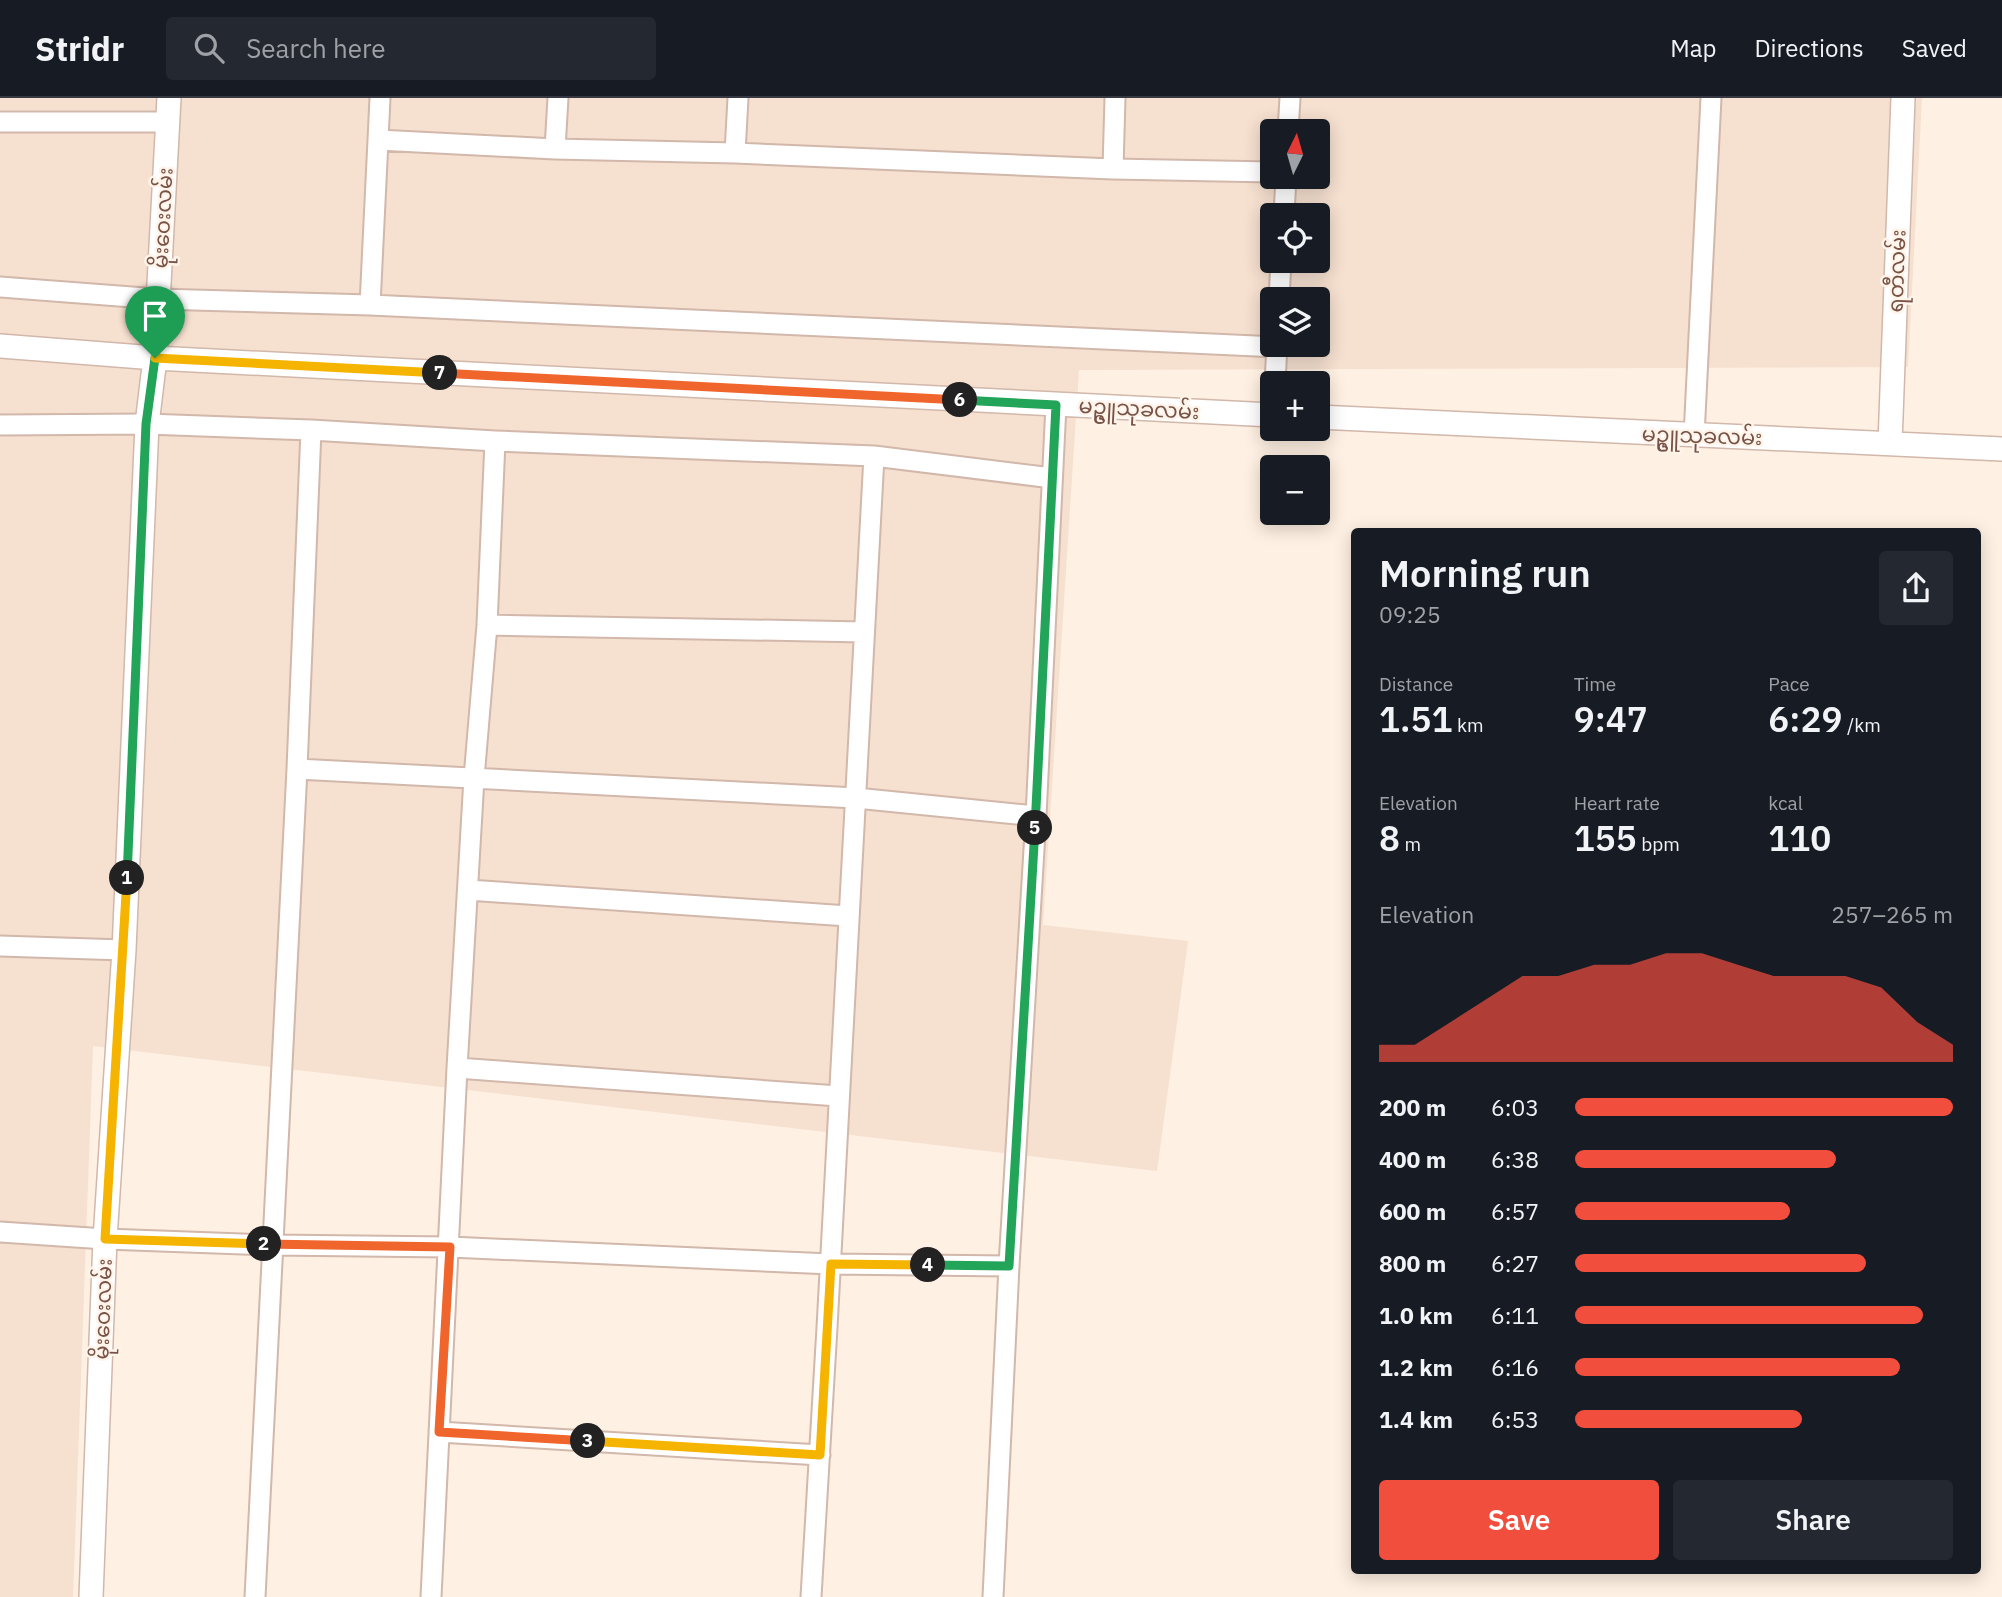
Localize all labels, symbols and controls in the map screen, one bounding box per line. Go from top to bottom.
search box [166,17,656,80]
text: Stridr [35,27,124,70]
icon: search [190,29,228,67]
text: Search here [246,31,386,65]
text: Map [1670,32,1716,64]
text: Directions [1754,32,1864,64]
text: Saved [1902,32,1967,64]
north arrow [1260,119,1330,189]
map controls [1260,119,1330,525]
street label: မိုးဝေးလမ်း [144,167,183,269]
button: locate [1260,203,1330,273]
street label: ရတီလမ်း [1880,229,1915,313]
pin [125,286,185,358]
button: layers [1260,287,1330,357]
icon: arrive [136,297,174,335]
pin: 7 [422,356,458,390]
text: 7 [434,360,445,384]
button: + [1260,371,1330,441]
pin: 6 [942,382,978,418]
text: 6 [954,387,965,411]
street label: မဥ္ဇူသုခလမ်း [1078,390,1200,429]
street label: မဥ္ဇူသုခလမ်း [1641,418,1763,455]
button: − [1260,455,1330,525]
text: Morning run [1379,548,1591,597]
button: share [1879,551,1953,625]
text: 09:25 [1379,599,1441,629]
text: Distance [1379,672,1453,696]
text: Time [1574,672,1616,696]
text: Pace [1768,672,1810,696]
text: 1.51 [1379,696,1452,742]
text: 9:47 [1574,696,1648,742]
text: 6:29 [1768,696,1843,742]
text: km [1452,713,1484,737]
text: /km [1843,713,1881,737]
text: Elevation [1379,791,1458,815]
text: Heart rate [1574,791,1660,815]
text: kcal [1768,791,1803,815]
pin: 5 [1018,810,1052,846]
text: 5 [1029,815,1040,839]
text: 8 [1379,815,1400,861]
text: 155 [1574,815,1637,861]
text: 110 [1768,815,1831,861]
text: m [1400,832,1421,856]
text: bpm [1637,832,1680,856]
pin: 1 [110,860,144,896]
text: 1 [121,865,132,889]
text: Elevation [1379,899,1474,929]
text: 257–265 m [1831,899,1953,929]
text: 200 m [1379,1092,1446,1122]
text: 6:03 [1491,1092,1539,1122]
text: 400 m [1379,1144,1446,1174]
text: 6:38 [1491,1144,1539,1174]
text: 600 m [1379,1196,1446,1226]
text: 6:57 [1491,1196,1539,1226]
pin: 2 [246,1226,282,1262]
text: 2 [258,1231,269,1255]
pin: 4 [911,1248,946,1282]
text: 800 m [1379,1248,1446,1278]
text: 6:27 [1491,1248,1539,1278]
text: 4 [922,1252,933,1276]
street label: မိုးဝေးလမ်း [85,1258,122,1360]
text: 1.0 km [1379,1300,1453,1330]
text: 6:11 [1491,1300,1539,1330]
text: 1.2 km [1379,1352,1453,1382]
text: 6:16 [1491,1352,1539,1382]
text: 1.4 km [1379,1404,1453,1434]
text: 6:53 [1491,1404,1539,1434]
pin: 3 [570,1424,606,1458]
text: 3 [582,1428,593,1452]
button: Save [1379,1480,1659,1560]
button: Share [1673,1480,1953,1560]

